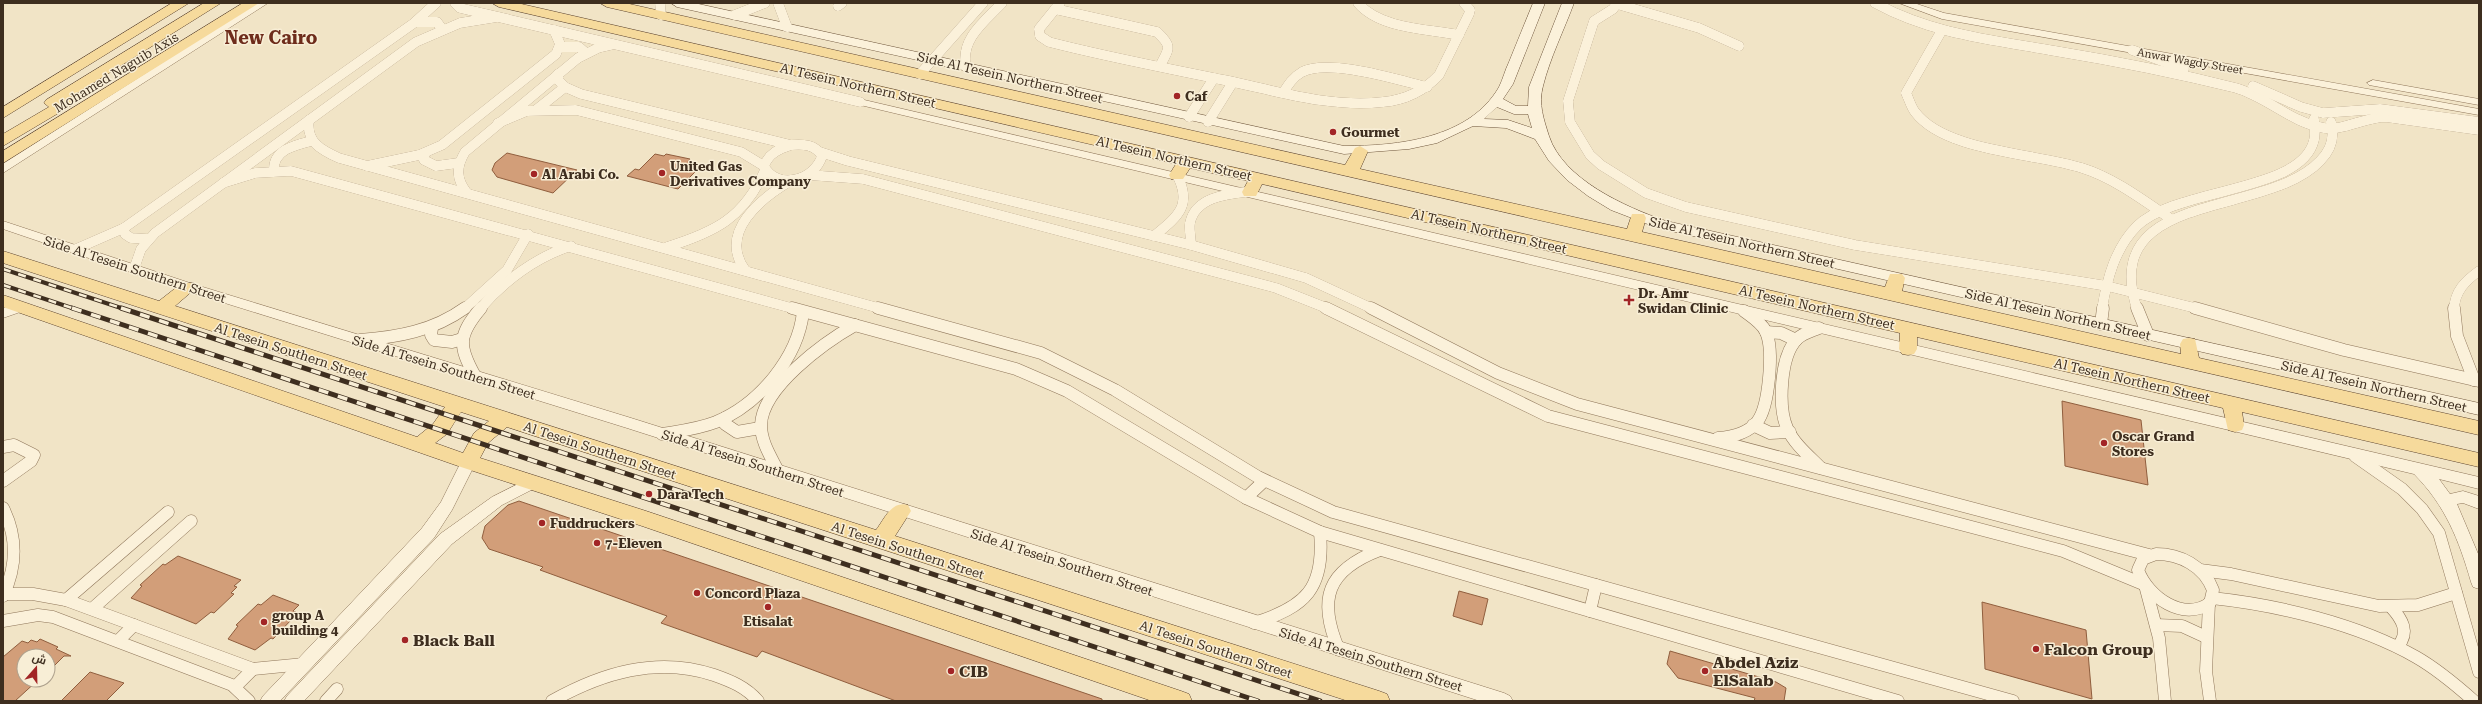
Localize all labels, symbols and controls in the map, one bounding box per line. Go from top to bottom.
district label: New Cairo [225,27,318,48]
street label: Mohamed Naguib Axis [51,29,181,115]
street label: Anwar Wagdy Street [2136,46,2244,77]
street label: Side Al Tesein Northern Street [916,49,1104,106]
street label: Al Tesein Northern Street [779,60,937,111]
place label: Caf [1185,89,1208,104]
marker: Caf [1172,91,1182,101]
place label: Gourmet [1341,125,1400,140]
marker: Gourmet [1328,127,1338,137]
street label: Al Tesein Northern Street [1095,133,1253,184]
place label: United Gas Derivatives Company [670,159,811,189]
place label: Al Arabi Co. [542,167,619,182]
marker: United Gas Derivatives Company [657,168,667,178]
marker: Al Arabi Co. [529,169,539,179]
street label: Al Tesein Northern Street [1410,206,1568,257]
street label: Side Al Tesein Northern Street [1648,214,1836,271]
street label: Side Al Tesein Southern Street [42,233,228,306]
street label: Al Tesein Northern Street [1738,282,1896,333]
place label: Dr. Amr Swidan Clinic [1638,286,1729,316]
street label: Side Al Tesein Northern Street [1964,286,2152,343]
marker: Dr. Amr Swidan Clinic [1623,294,1635,306]
street label: Al Tesein Southern Street [213,320,369,383]
street label: Side Al Tesein Southern Street [350,332,537,403]
street label: Al Tesein Northern Street [2053,355,2211,406]
street label: Side Al Tesein Northern Street [2280,358,2468,415]
street label: Al Tesein Southern Street [522,419,678,482]
street label: Side Al Tesein Southern Street [660,427,846,500]
place label: Oscar Grand Stores [2112,429,2195,459]
marker: Oscar Grand Stores [2099,438,2109,448]
place label: Dara Tech [657,487,724,502]
marker: Dara Tech [644,489,654,499]
place label: Fuddruckers [550,516,635,531]
marker: Fuddruckers [537,518,547,528]
street label: Al Tesein Southern Street [830,519,986,582]
street label: Side Al Tesein Southern Street [969,526,1155,599]
place label: 7-Eleven [605,536,663,551]
marker: 7-Eleven [592,538,602,548]
place label: Concord Plaza [705,586,801,601]
marker: Concord Plaza [692,588,702,598]
marker: Etisalat [763,602,773,612]
place label: group A building 4 [271,608,339,638]
place label: Etisalat [743,614,794,629]
marker: group A building 4 [259,617,269,627]
street label: Al Tesein Southern Street [1138,618,1294,681]
street label: Side Al Tesein Southern Street [1277,624,1464,695]
place label: Black Ball [413,631,495,650]
marker: Black Ball [400,635,410,645]
place label: Falcon Group [2044,640,2153,659]
marker: Falcon Group [2031,644,2041,654]
north arrow [16,648,56,688]
text: ش [30,651,48,668]
place label: Abdel Aziz ElSalab [1713,653,1798,690]
place label: CIB [959,662,988,681]
marker: CIB [946,666,956,676]
marker: Abdel Aziz ElSalab [1700,666,1710,676]

